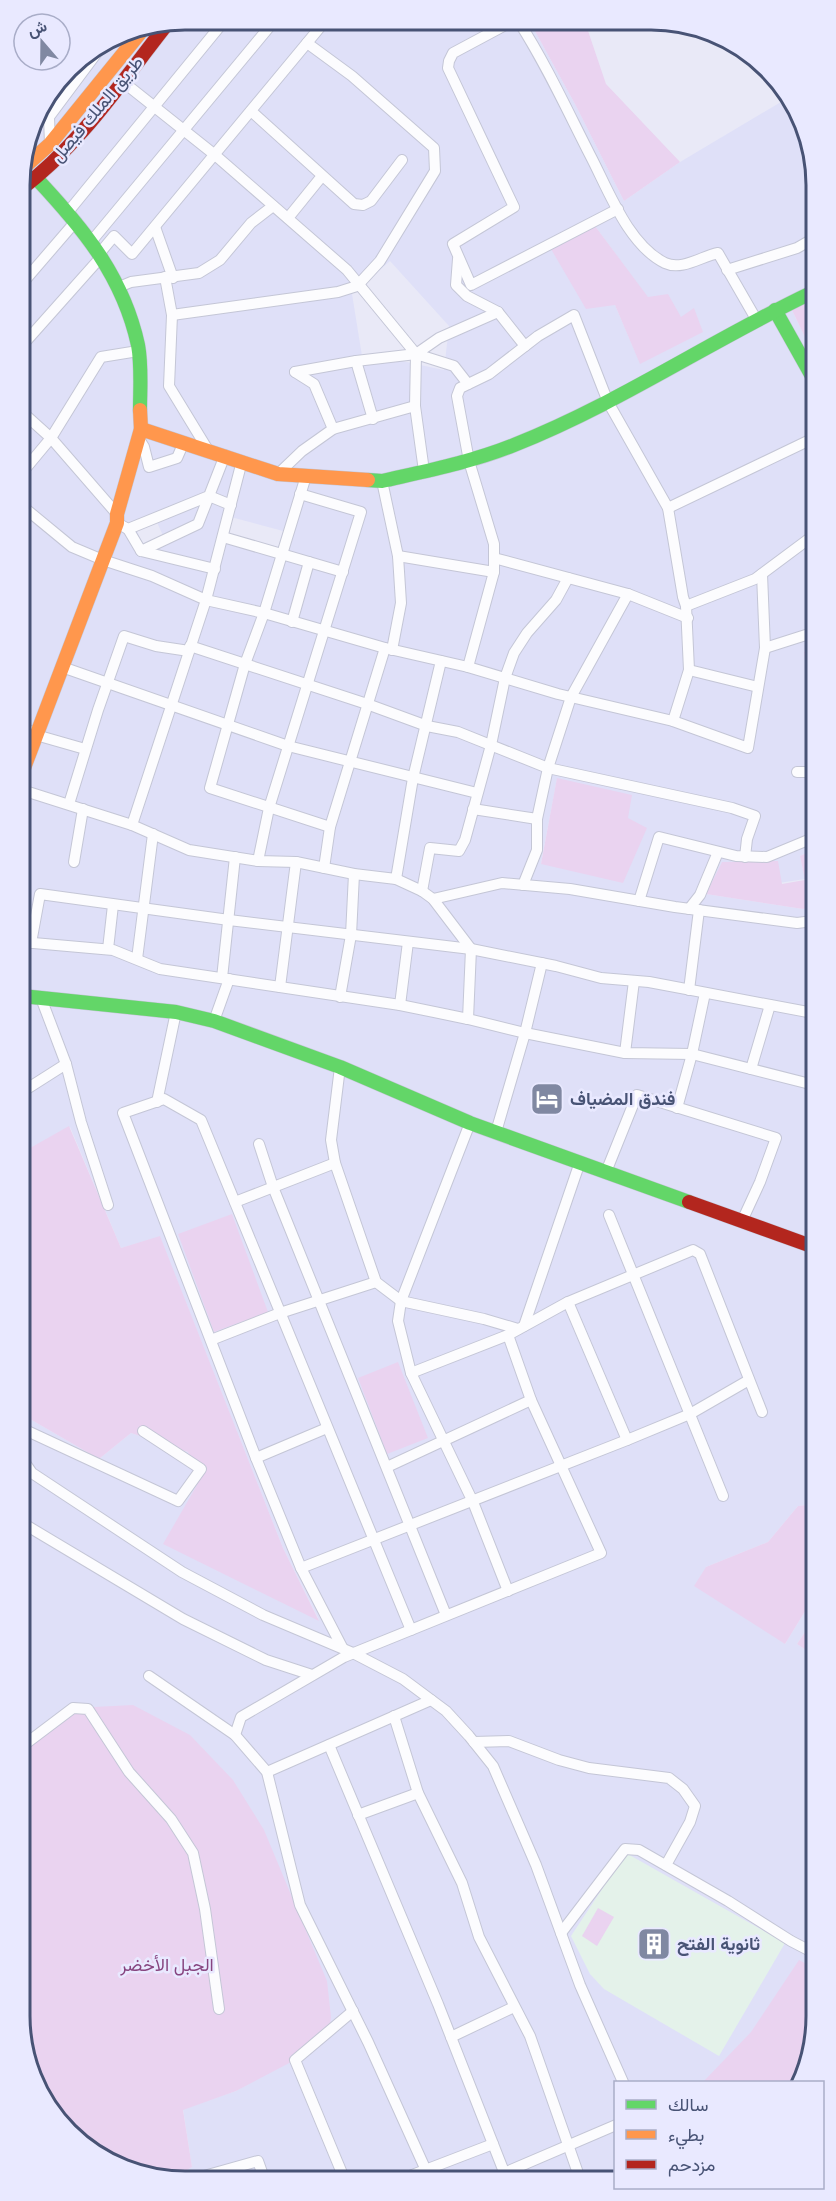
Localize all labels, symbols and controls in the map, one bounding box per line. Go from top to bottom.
north arrow [12,12,72,72]
text: ش [25,16,49,41]
street label: طريق الملك فيصل [46,51,148,167]
hotel icon: فندق المضياف [529,1081,565,1117]
place label: فندق المضياف [570,1088,675,1110]
building icon: ثانوية الفتح [636,1926,672,1962]
place label: ثانوية الفتح [677,1933,760,1956]
park label: الجبل الأخضر [119,1954,214,1976]
legend [614,2081,824,2189]
text: سالك [668,2094,708,2116]
text: بطيء [668,2124,704,2150]
text: مزدحم [668,2154,715,2177]

